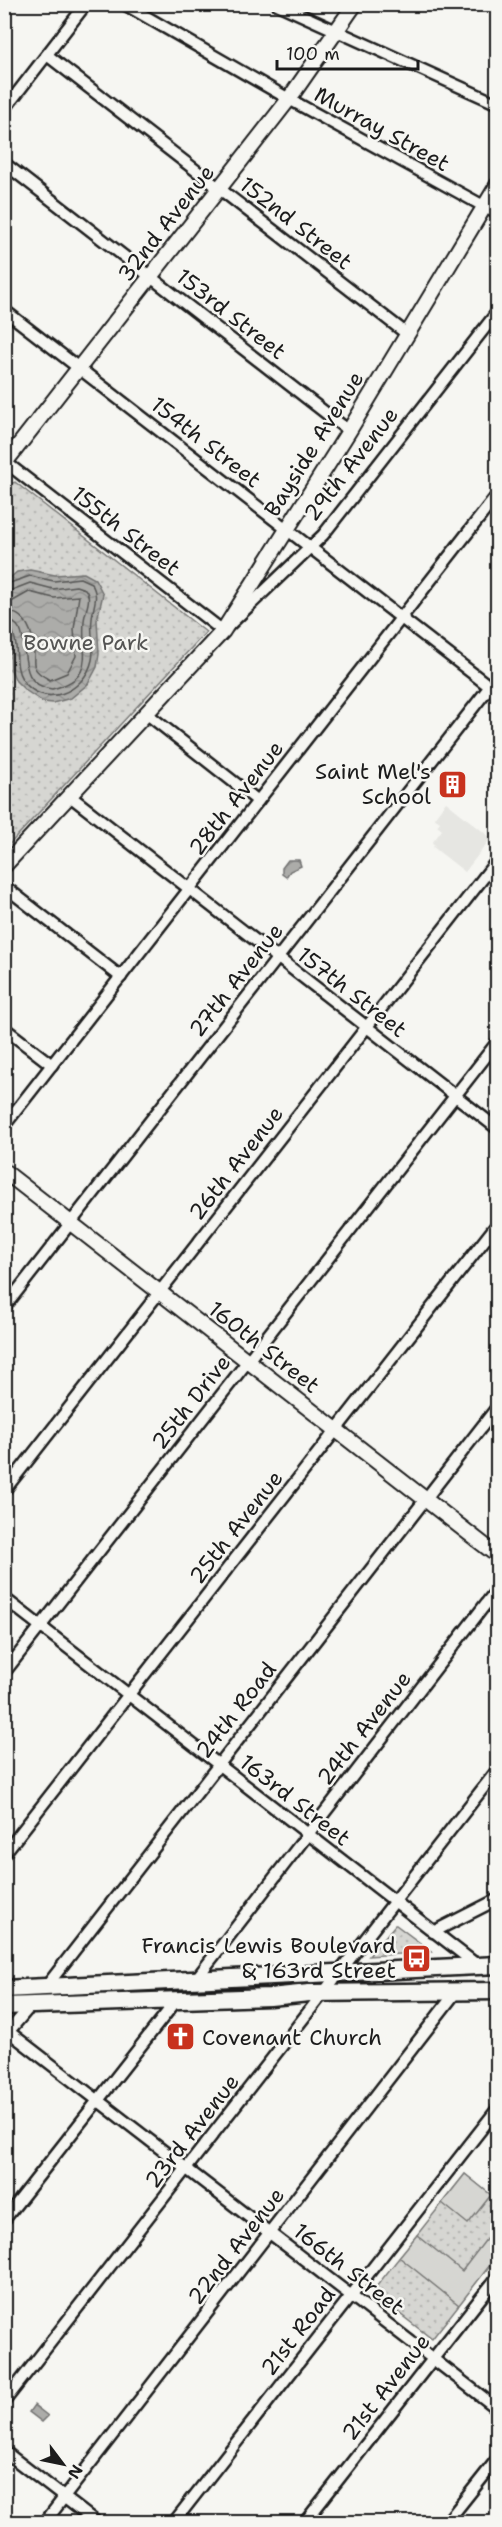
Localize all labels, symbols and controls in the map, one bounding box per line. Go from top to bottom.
scale bar [277,33,418,71]
text: 100 m [286,42,340,66]
street label: Murray Street [309,80,455,178]
street label: 32nd Avenue [111,159,221,287]
street label: 152nd Street [234,170,358,276]
street label: 153rd Street [170,262,292,366]
street label: Bayside Avenue [258,366,370,522]
street label: 154th Street [145,390,267,494]
street label: 29th Avenue [297,401,405,527]
street label: 155th Street [66,479,186,583]
park label: Bowne Park [23,628,149,657]
street label: 28th Avenue [182,735,290,861]
place label: Saint Mel's School [315,757,431,811]
building icon: Saint Mel's School [436,768,468,800]
street label: 27th Avenue [182,917,290,1043]
street label: 157th Street [291,940,413,1044]
street label: 26th Avenue [182,1100,290,1226]
street label: 160th Street [202,1294,326,1400]
street label: 25th Drive [145,1349,237,1455]
street label: 25th Avenue [183,1464,289,1590]
street label: 24th Road [189,1656,283,1764]
street label: 24th Avenue [310,1665,418,1791]
street label: 163rd Street [234,1748,356,1852]
place label: Francis Lewis Boulevard & 163rd Street [141,1931,396,1985]
bus stop icon: Francis Lewis Boulevard & 163rd Street [401,1942,433,1974]
church icon: Covenant Church [165,2021,197,2053]
place label: Covenant Church [202,2023,382,2052]
street label: 23rd Avenue [138,2068,246,2194]
street label: 22nd Avenue [181,2181,291,2311]
street label: 166th Street [288,2217,410,2321]
street label: 21st Road [254,2280,342,2381]
street label: 21st Avenue [335,2328,437,2446]
north arrow [33,2434,93,2494]
text: N [63,2461,88,2483]

